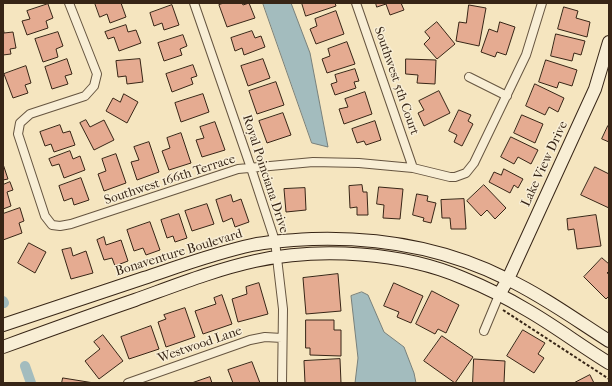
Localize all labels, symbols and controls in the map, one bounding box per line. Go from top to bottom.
street label: Southwest 5th Court [370,25,422,137]
street label: Royal Poinciana Drive [238,113,292,235]
street label: Lake View Drive [518,119,572,209]
street label: Southwest 166th Terrace [102,151,238,209]
street label: Bonaventure Boulevard [114,226,244,280]
street label: Westwood Lane [156,323,244,367]

